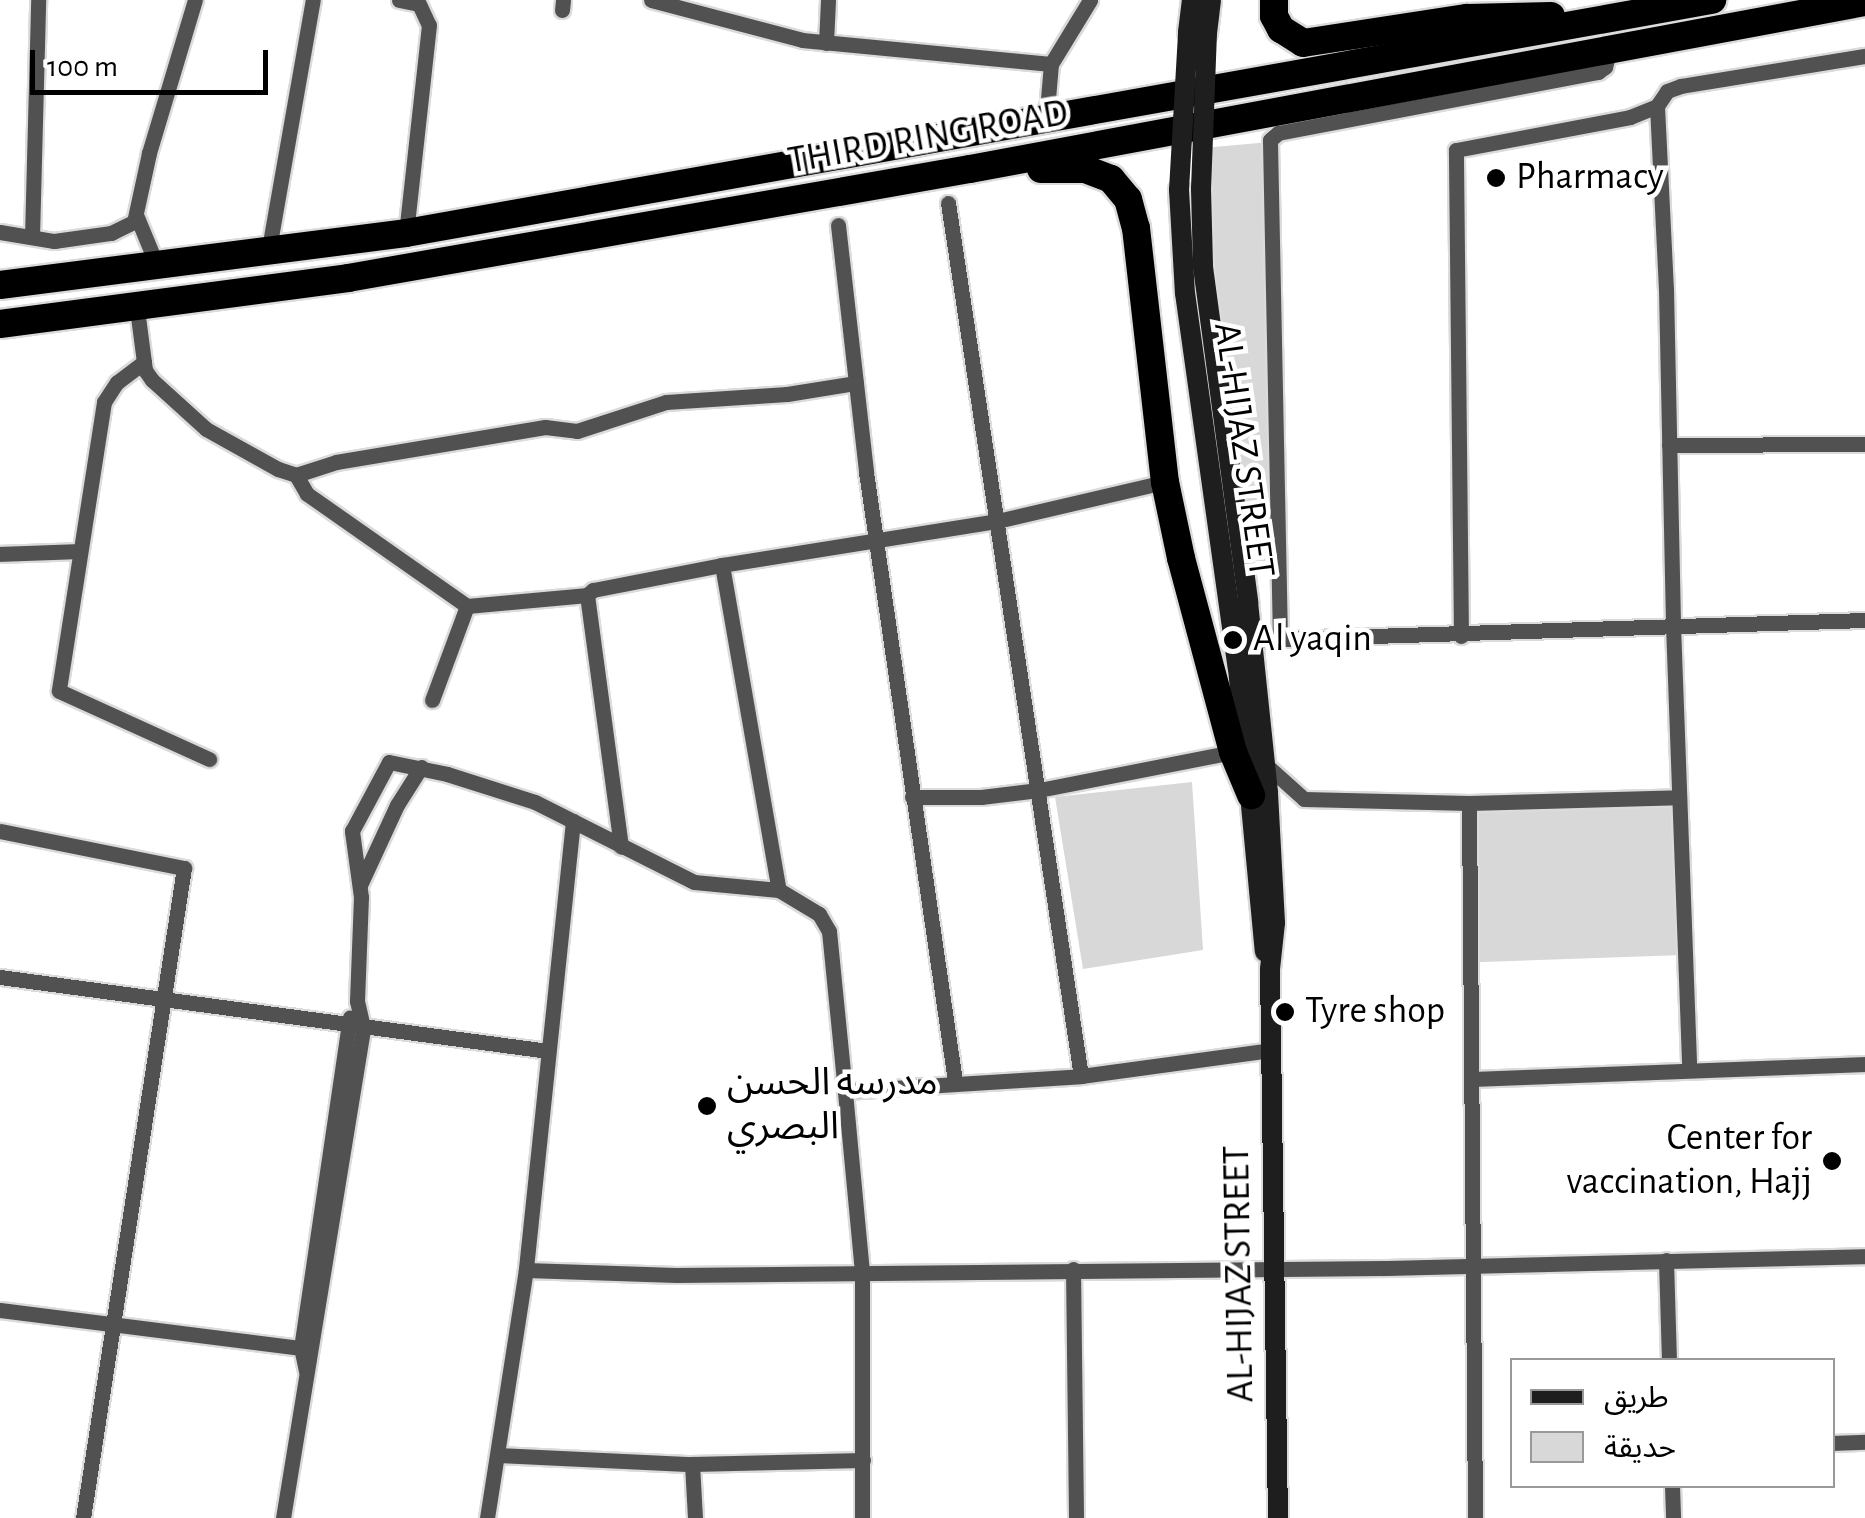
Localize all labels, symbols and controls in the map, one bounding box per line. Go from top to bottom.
scale bar [35,30,272,92]
text: 100 m [47,52,118,82]
street label: THIRD RING ROAD [785,91,1071,185]
place label: Pharmacy [1516,155,1664,201]
marker: Pharmacy [1485,167,1507,189]
street label: AL-HIJAZ STREET [1203,320,1283,580]
place label: Al yaqin [1253,617,1372,663]
marker: Al yaqin [1222,629,1244,651]
place label: Tyre shop [1305,989,1445,1035]
marker: Tyre shop [1274,1001,1296,1023]
place label: مدرسه الحسن البصري [727,1061,938,1150]
marker: مدرسه الحسن البصري [696,1095,718,1117]
place label: Center for vaccination, Hajj [1566,1116,1812,1206]
street label: AL-HIJAZ STREET [1215,1145,1265,1403]
marker: Center for vaccination, Hajj [1821,1150,1843,1172]
legend [1510,1358,1835,1488]
text: طريق [1604,1383,1669,1413]
text: حديقة [1604,1433,1676,1463]

